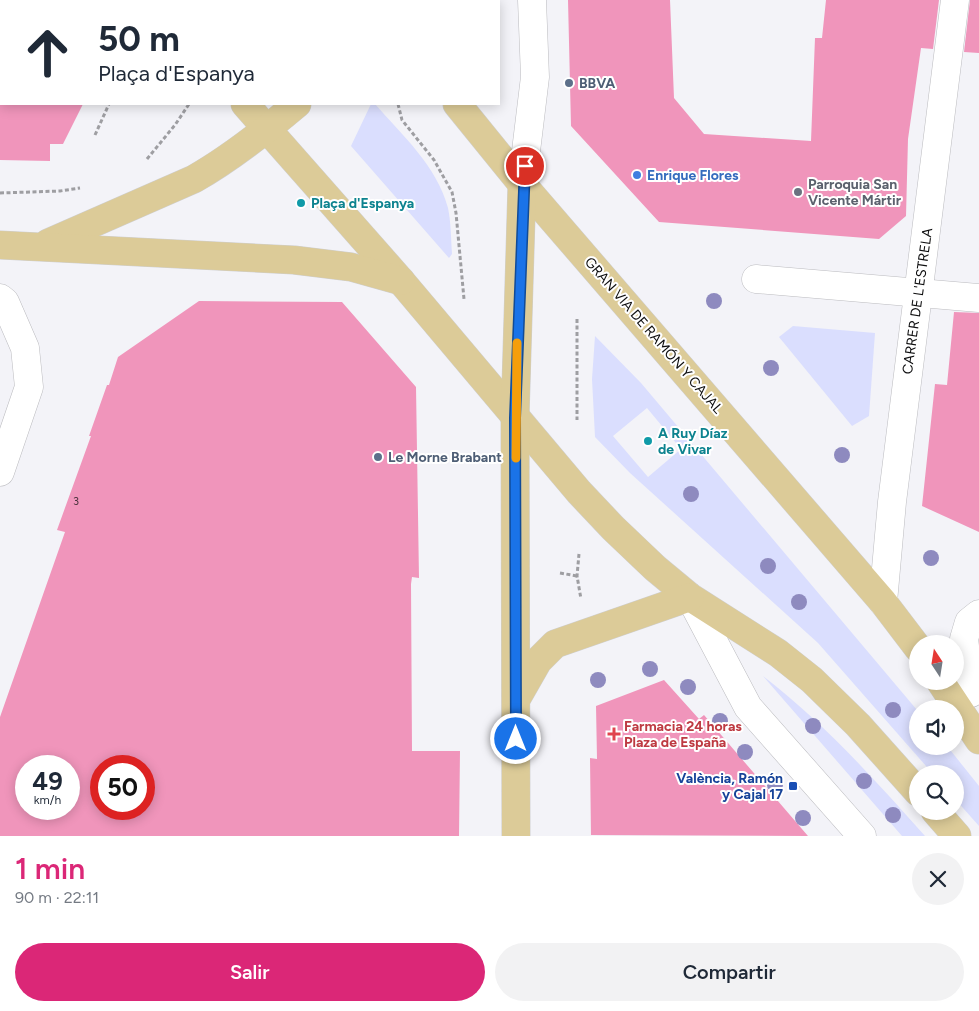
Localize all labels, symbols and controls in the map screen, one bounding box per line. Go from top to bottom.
text: 50 m [98,18,180,60]
icon: ahead [15,20,80,85]
text: Plaça d'Espanya [98,60,255,87]
place label: BBVA [579,75,615,92]
marker: BBVA [563,77,575,89]
pin [504,145,546,187]
icon: arrive [511,152,539,180]
place label: Enrique Flores [647,167,739,184]
marker: Enrique Flores [631,169,643,181]
place label: Parroquia San Vicente Mártir [808,176,902,209]
marker: Parroquia San Vicente Mártir [792,186,804,198]
place label: Plaça d'Espanya [311,195,414,212]
marker: Plaça d'Espanya [295,197,307,209]
street label: CARRER DE L'ESTRELA [899,226,936,375]
street label: GRAN VIA DE RAMÓN Y CAJAL [581,254,727,418]
place label: A Ruy Díaz de Vivar [658,425,728,458]
marker: A Ruy Díaz de Vivar [642,435,654,447]
place label: Le Morne Brabant [388,449,502,466]
marker: Le Morne Brabant [372,451,384,463]
house number: 3 [73,495,79,508]
north arrow [909,635,964,690]
map controls [909,635,964,820]
button: sound [909,700,964,755]
position arrow [489,712,541,764]
place label: Farmacia 24 horas Plaza de España [624,718,742,751]
marker: Farmacia 24 horas Plaza de España [608,728,620,740]
speed limit sign: 50 [90,755,155,820]
button: search [909,765,964,820]
text: 49 [32,766,63,796]
place label: València, Ramón y Cajal 17 [676,770,783,803]
marker: València, Ramón y Cajal 17 [787,780,799,792]
text: km/h [34,793,61,807]
text: 1 min [15,850,85,887]
button: close [912,853,964,905]
text: 90 m · 22:11 [15,888,99,907]
button: Salir [15,943,485,1001]
button: Compartir [495,943,964,1001]

